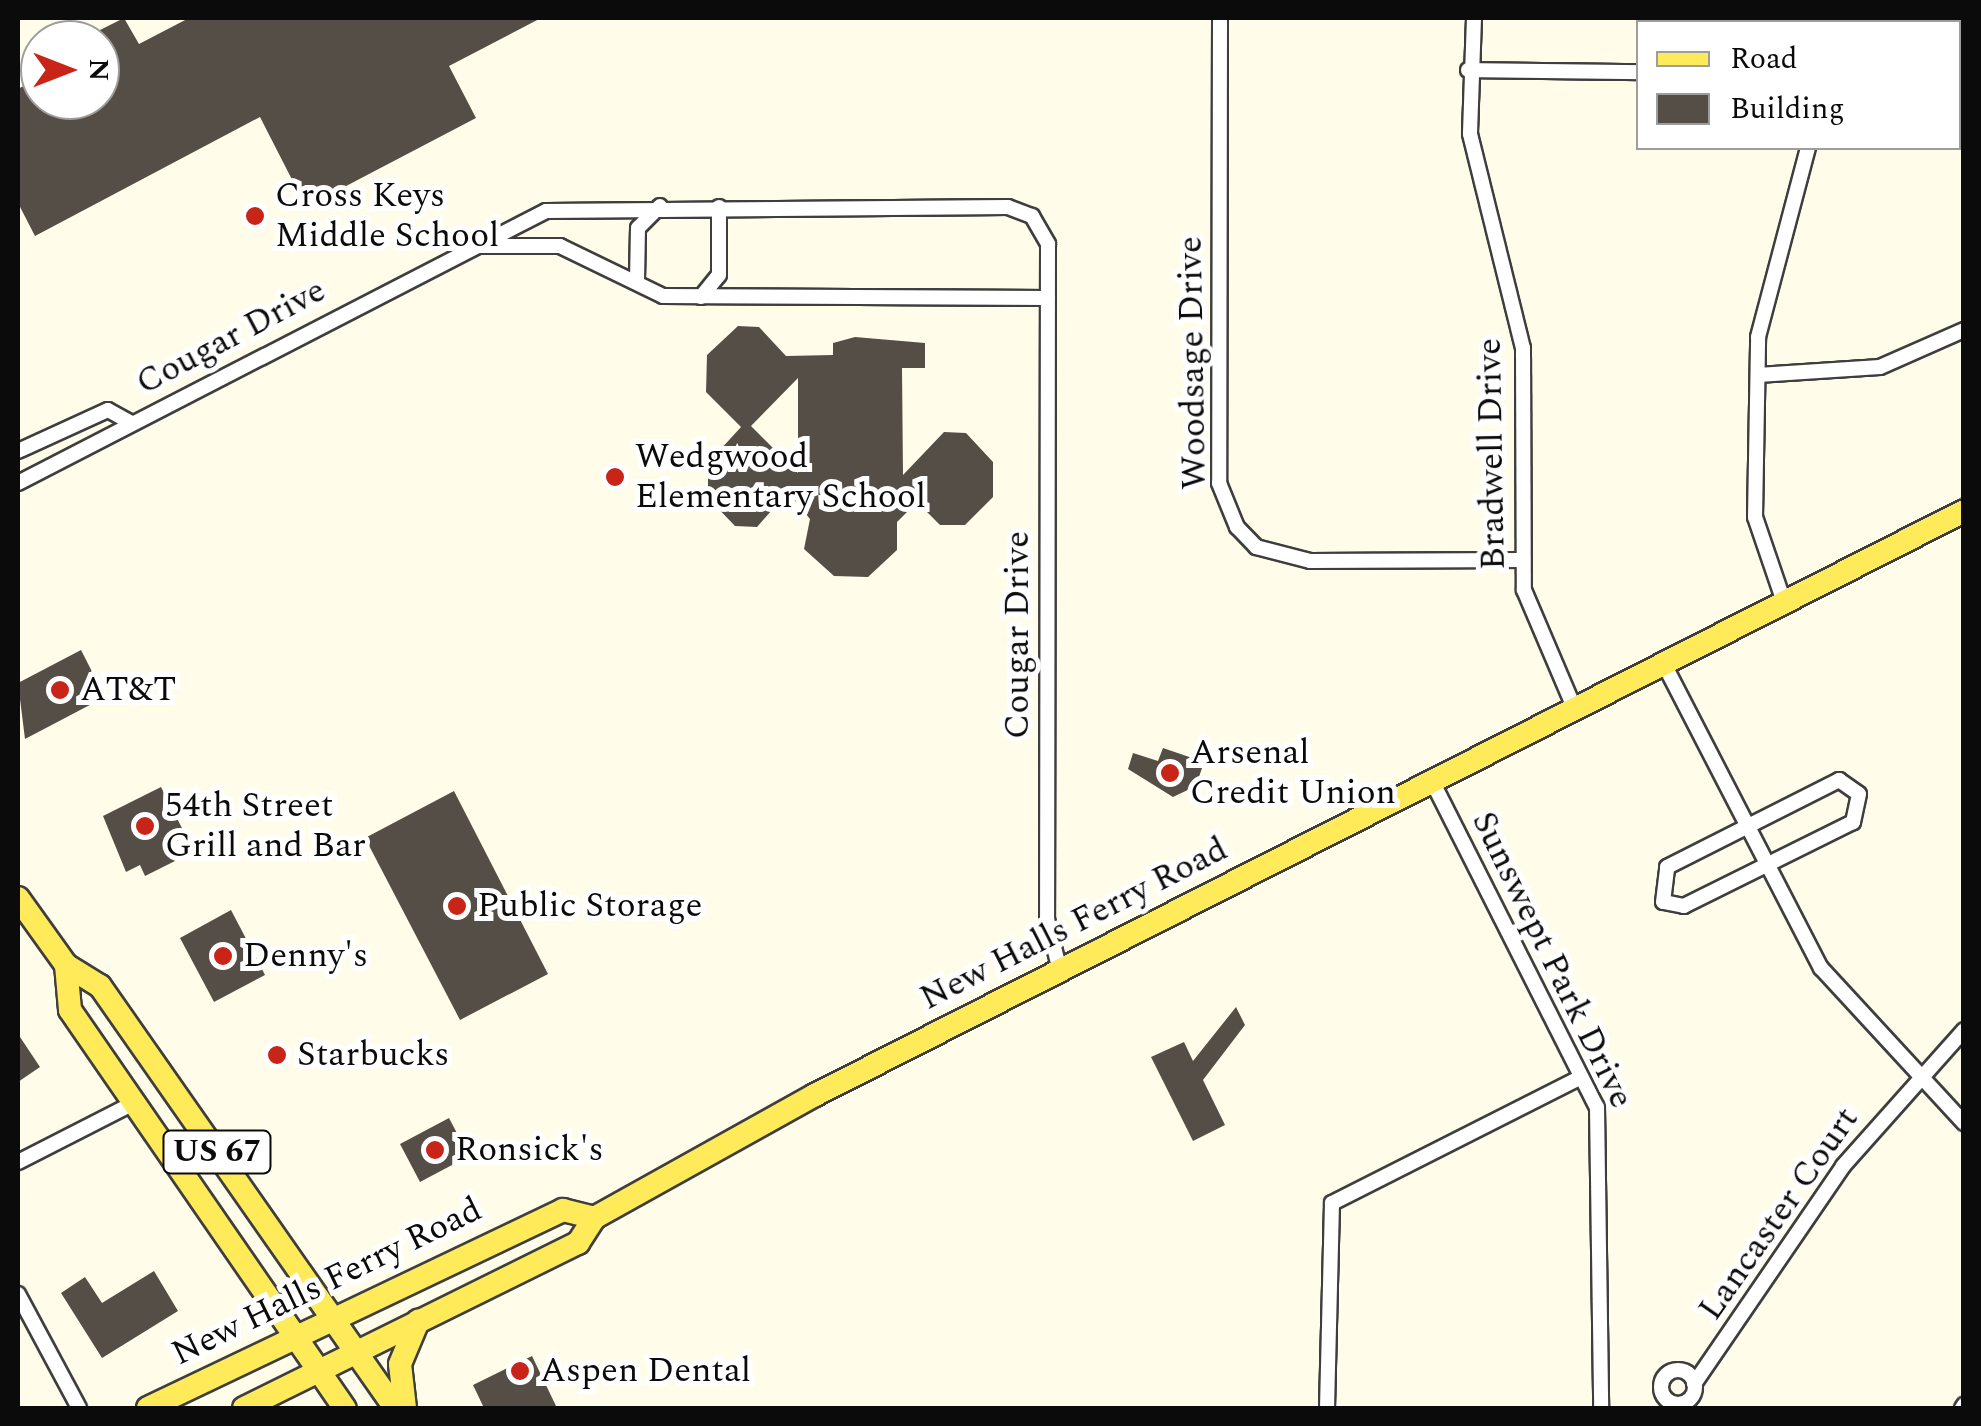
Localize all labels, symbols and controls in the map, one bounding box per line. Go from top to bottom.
north arrow [20,20,120,120]
legend [1636,20,1961,150]
text: Road [1730,36,1798,82]
text: N [77,59,120,81]
text: Building [1730,86,1845,132]
place label: Cross Keys Middle School [275,175,499,257]
marker: Cross Keys Middle School [244,205,266,227]
street label: Woodsage Drive [1170,236,1216,490]
street label: Cougar Drive [129,270,333,404]
street label: Bradwell Drive [1469,338,1515,570]
place label: Wedgwood Elementary School [635,436,926,518]
marker: Wedgwood Elementary School [604,466,626,488]
street label: Cougar Drive [997,531,1039,739]
place label: AT&T [80,669,177,711]
marker: AT&T [49,679,71,701]
place label: Arsenal Credit Union [1190,732,1396,814]
marker: Arsenal Credit Union [1159,762,1181,784]
place label: 54th Street Grill and Bar [165,785,366,867]
street label: Sunswept Park Drive [1462,805,1642,1115]
marker: 54th Street Grill and Bar [134,815,156,837]
street label: New Halls Ferry Road [913,828,1235,1020]
place label: Public Storage [477,885,702,927]
marker: Public Storage [446,895,468,917]
place label: Denny's [243,935,368,977]
marker: Denny's [212,945,234,967]
place label: Starbucks [297,1034,449,1076]
marker: Starbucks [266,1044,288,1066]
street label: Lancaster Court [1690,1099,1868,1329]
road number: US 67 [162,1125,272,1179]
place label: Ronsick's [455,1129,604,1171]
marker: Ronsick's [424,1139,446,1161]
street label: New Halls Ferry Road [165,1189,489,1375]
place label: Aspen Dental [540,1350,751,1392]
marker: Aspen Dental [509,1360,531,1382]

